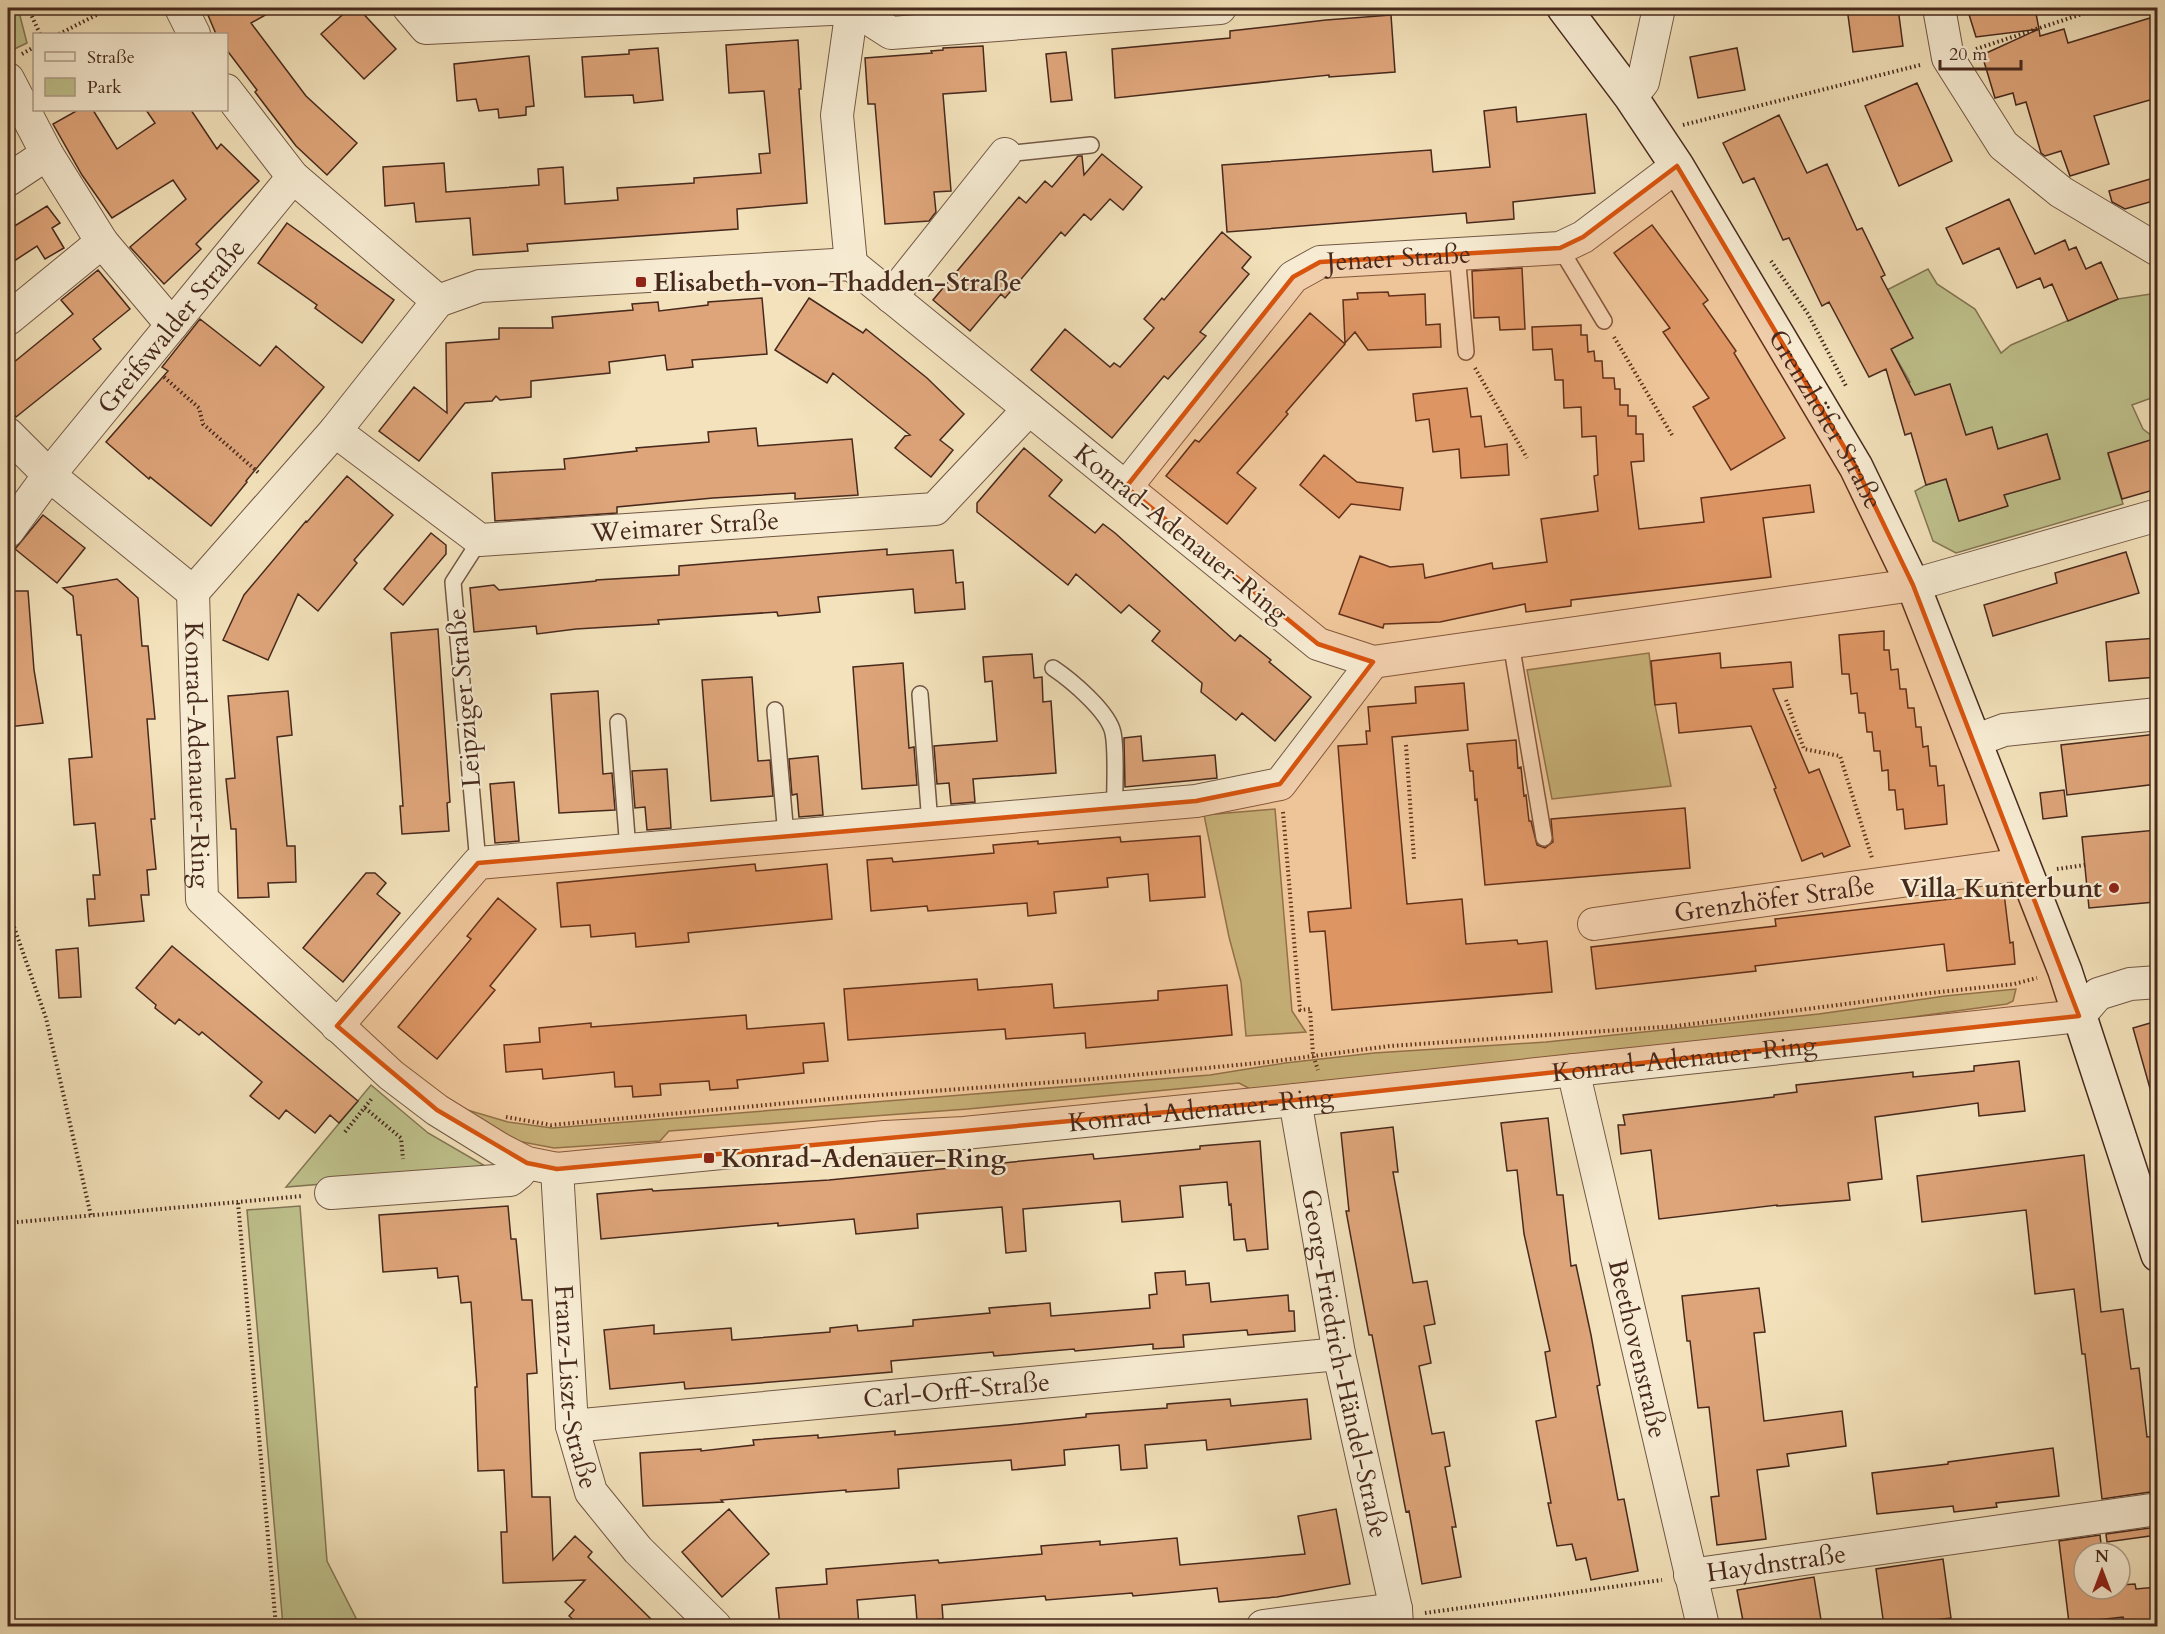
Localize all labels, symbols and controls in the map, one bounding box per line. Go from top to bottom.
legend [33,33,228,111]
scale bar [1940,33,2021,71]
text: 20 m [1949,42,1988,67]
text: Straße [87,45,135,70]
text: Park [87,75,122,100]
street label: Greifswalder Straße [89,231,253,421]
street label: Jenaer Straße [1322,236,1472,279]
place label: Elisabeth-von-Thadden-Straße [653,265,1022,300]
marker: Elisabeth-von-Thadden-Straße [634,275,648,289]
street label: Grenzhöfer Straße [1760,323,1891,515]
street label: Konrad-Adenauer-Ring [1067,436,1296,631]
street label: Weimarer Straße [589,502,780,550]
street label: Leipziger Straße [439,607,489,789]
street label: Konrad-Adenauer-Ring [176,621,219,889]
street label: Grenzhöfer Straße [1672,867,1877,930]
place label: Villa Kunterbunt [1900,871,2102,906]
marker: Villa Kunterbunt [2107,881,2121,895]
street label: Konrad-Adenauer-Ring [1550,1027,1819,1090]
street label: Konrad-Adenauer-Ring [1067,1078,1336,1140]
place label: Konrad-Adenauer-Ring [721,1141,1007,1176]
marker: Konrad-Adenauer-Ring [702,1151,716,1165]
street label: Georg-Friedrich-Händel-Straße [1293,1186,1397,1541]
street label: Beethovenstraße [1600,1256,1676,1441]
street label: Franz-Liszt-Straße [546,1284,607,1493]
street label: Carl-Orff-Straße [861,1364,1051,1416]
street label: Haydnstraße [1704,1536,1848,1590]
north arrow [2072,1541,2132,1601]
text: N [2095,1546,2109,1568]

